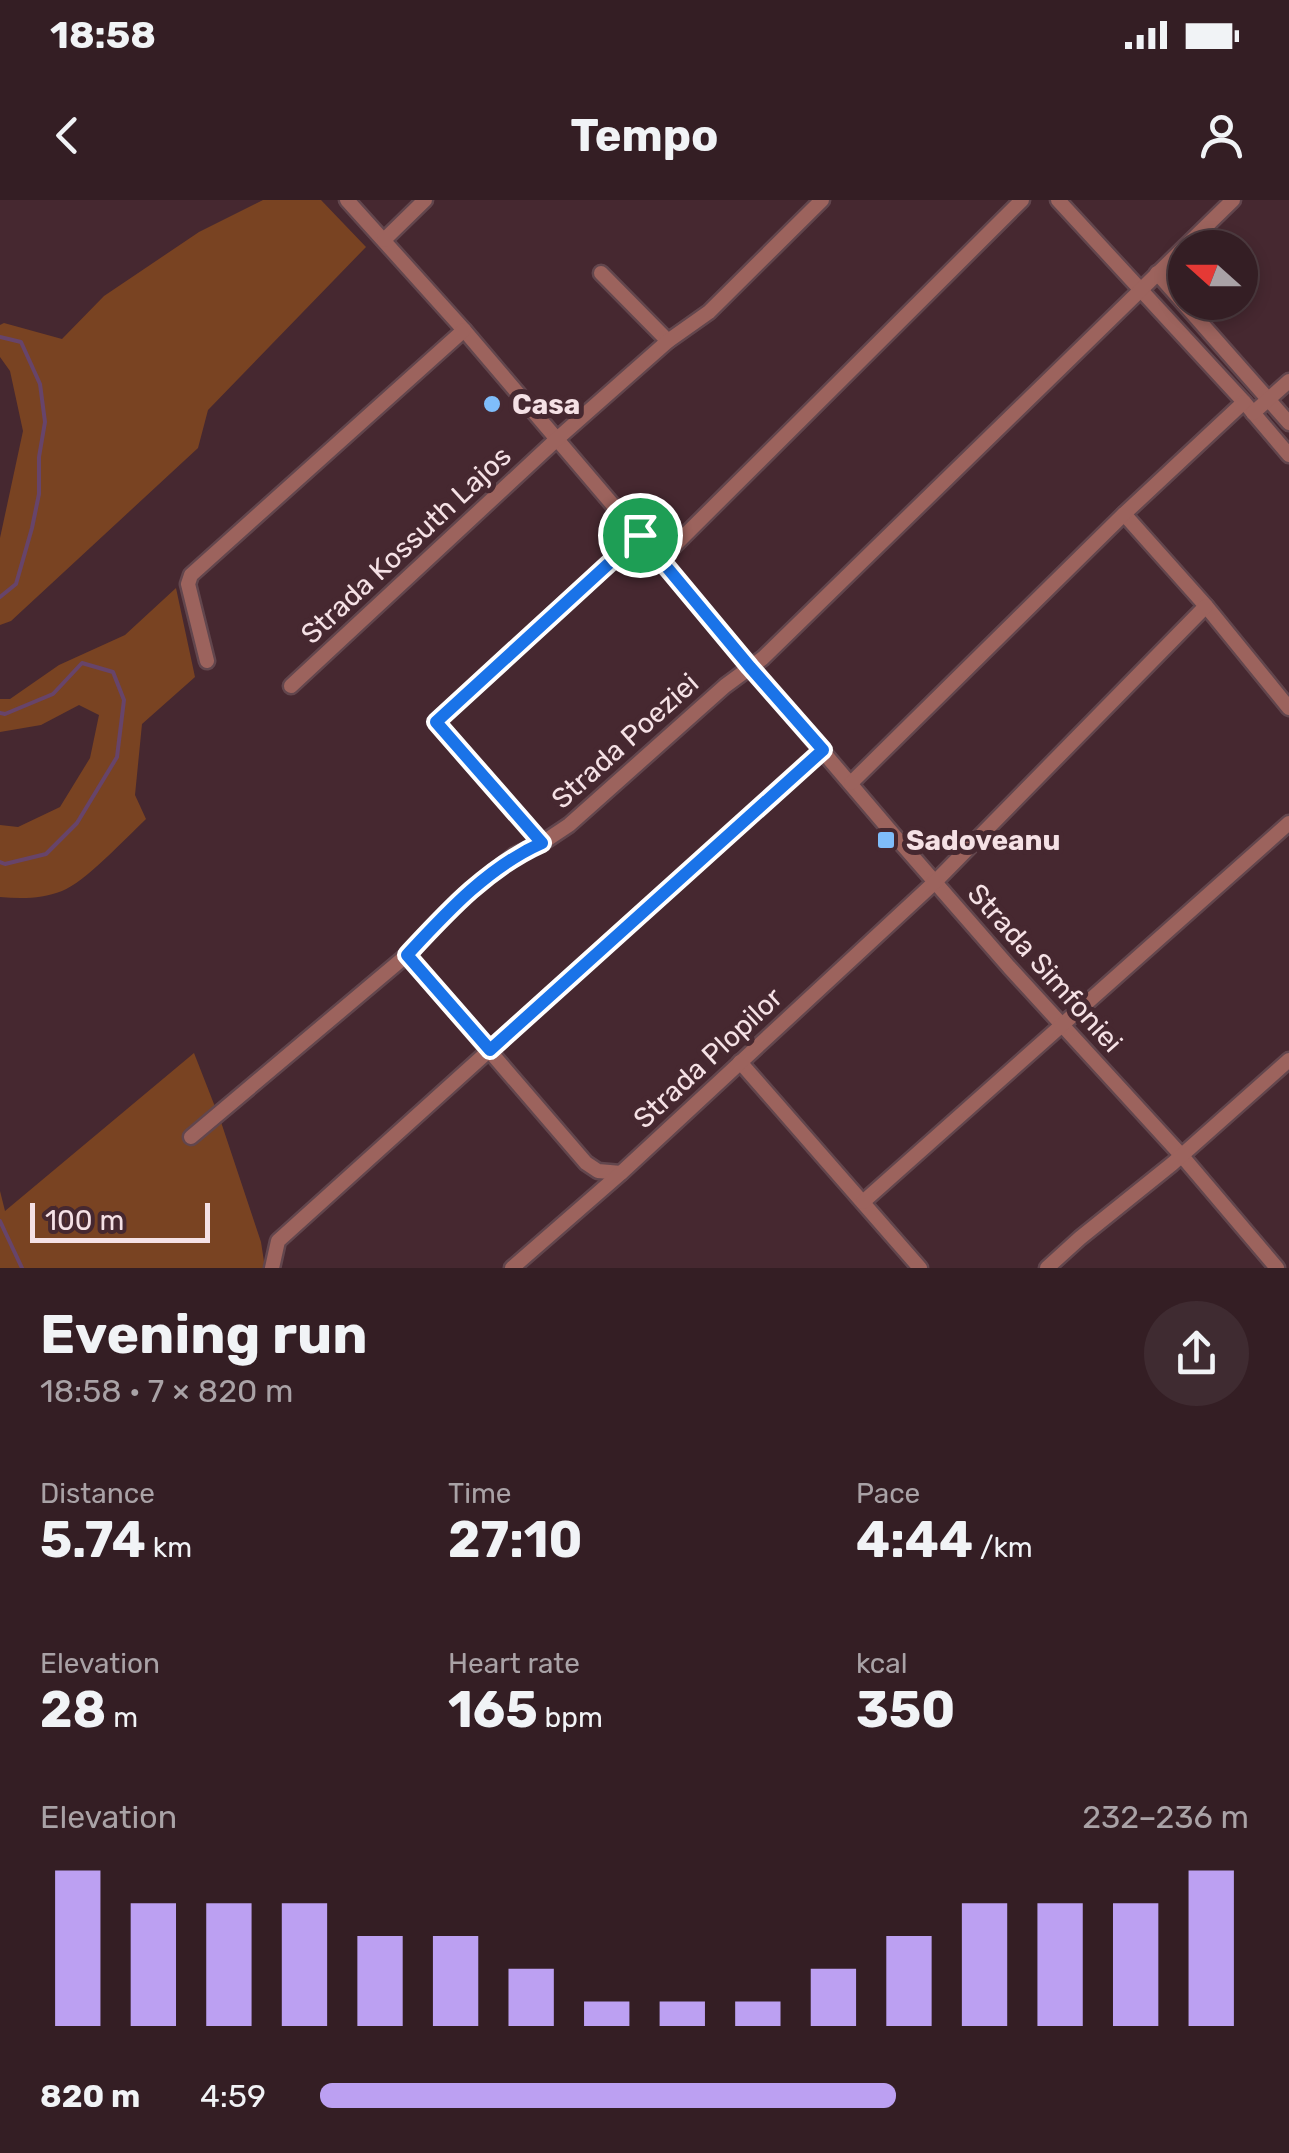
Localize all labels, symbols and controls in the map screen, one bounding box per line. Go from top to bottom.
text: 18:58 [50,12,156,58]
icon: back [40,108,95,163]
icon: person [1194,108,1249,163]
text: Tempo [570,109,719,162]
north arrow [1168,230,1258,320]
map controls [1168,230,1258,320]
place label: Casa [512,388,580,421]
marker: Casa [481,393,503,415]
street label: Strada Kossuth Lajos [294,439,518,651]
pin [598,493,683,578]
icon: arrive [613,508,668,563]
street label: Strada Poeziei [545,666,705,816]
place label: Sadoveanu [906,824,1061,857]
marker: Sadoveanu [875,829,897,851]
street label: Strada Simfoniei [961,877,1129,1059]
street label: Strada Plopilor [627,981,789,1135]
scale bar [30,1198,210,1242]
text: 100 m [45,1204,124,1237]
button: share [1144,1301,1249,1406]
text: Evening run [40,1302,368,1367]
text: 18:58 · 7 × 820 m [40,1372,294,1410]
text: Distance [40,1477,155,1510]
text: Time [448,1477,511,1510]
text: Pace [856,1477,920,1510]
text: 5.74 [40,1510,146,1570]
text: 27:10 [448,1510,583,1570]
text: 4:44 [856,1510,973,1570]
text: km [146,1531,192,1564]
text: /km [973,1531,1033,1564]
text: Elevation [40,1647,160,1680]
text: Heart rate [448,1647,580,1680]
text: kcal [856,1647,907,1680]
text: 28 [40,1680,106,1740]
text: 165 [448,1680,538,1740]
text: 350 [856,1680,955,1740]
text: m [106,1701,138,1734]
text: bpm [538,1701,603,1734]
text: Elevation [40,1798,177,1836]
text: 232–236 m [1082,1798,1249,1836]
text: 820 m [40,2077,140,2115]
text: 4:59 [200,2077,266,2115]

